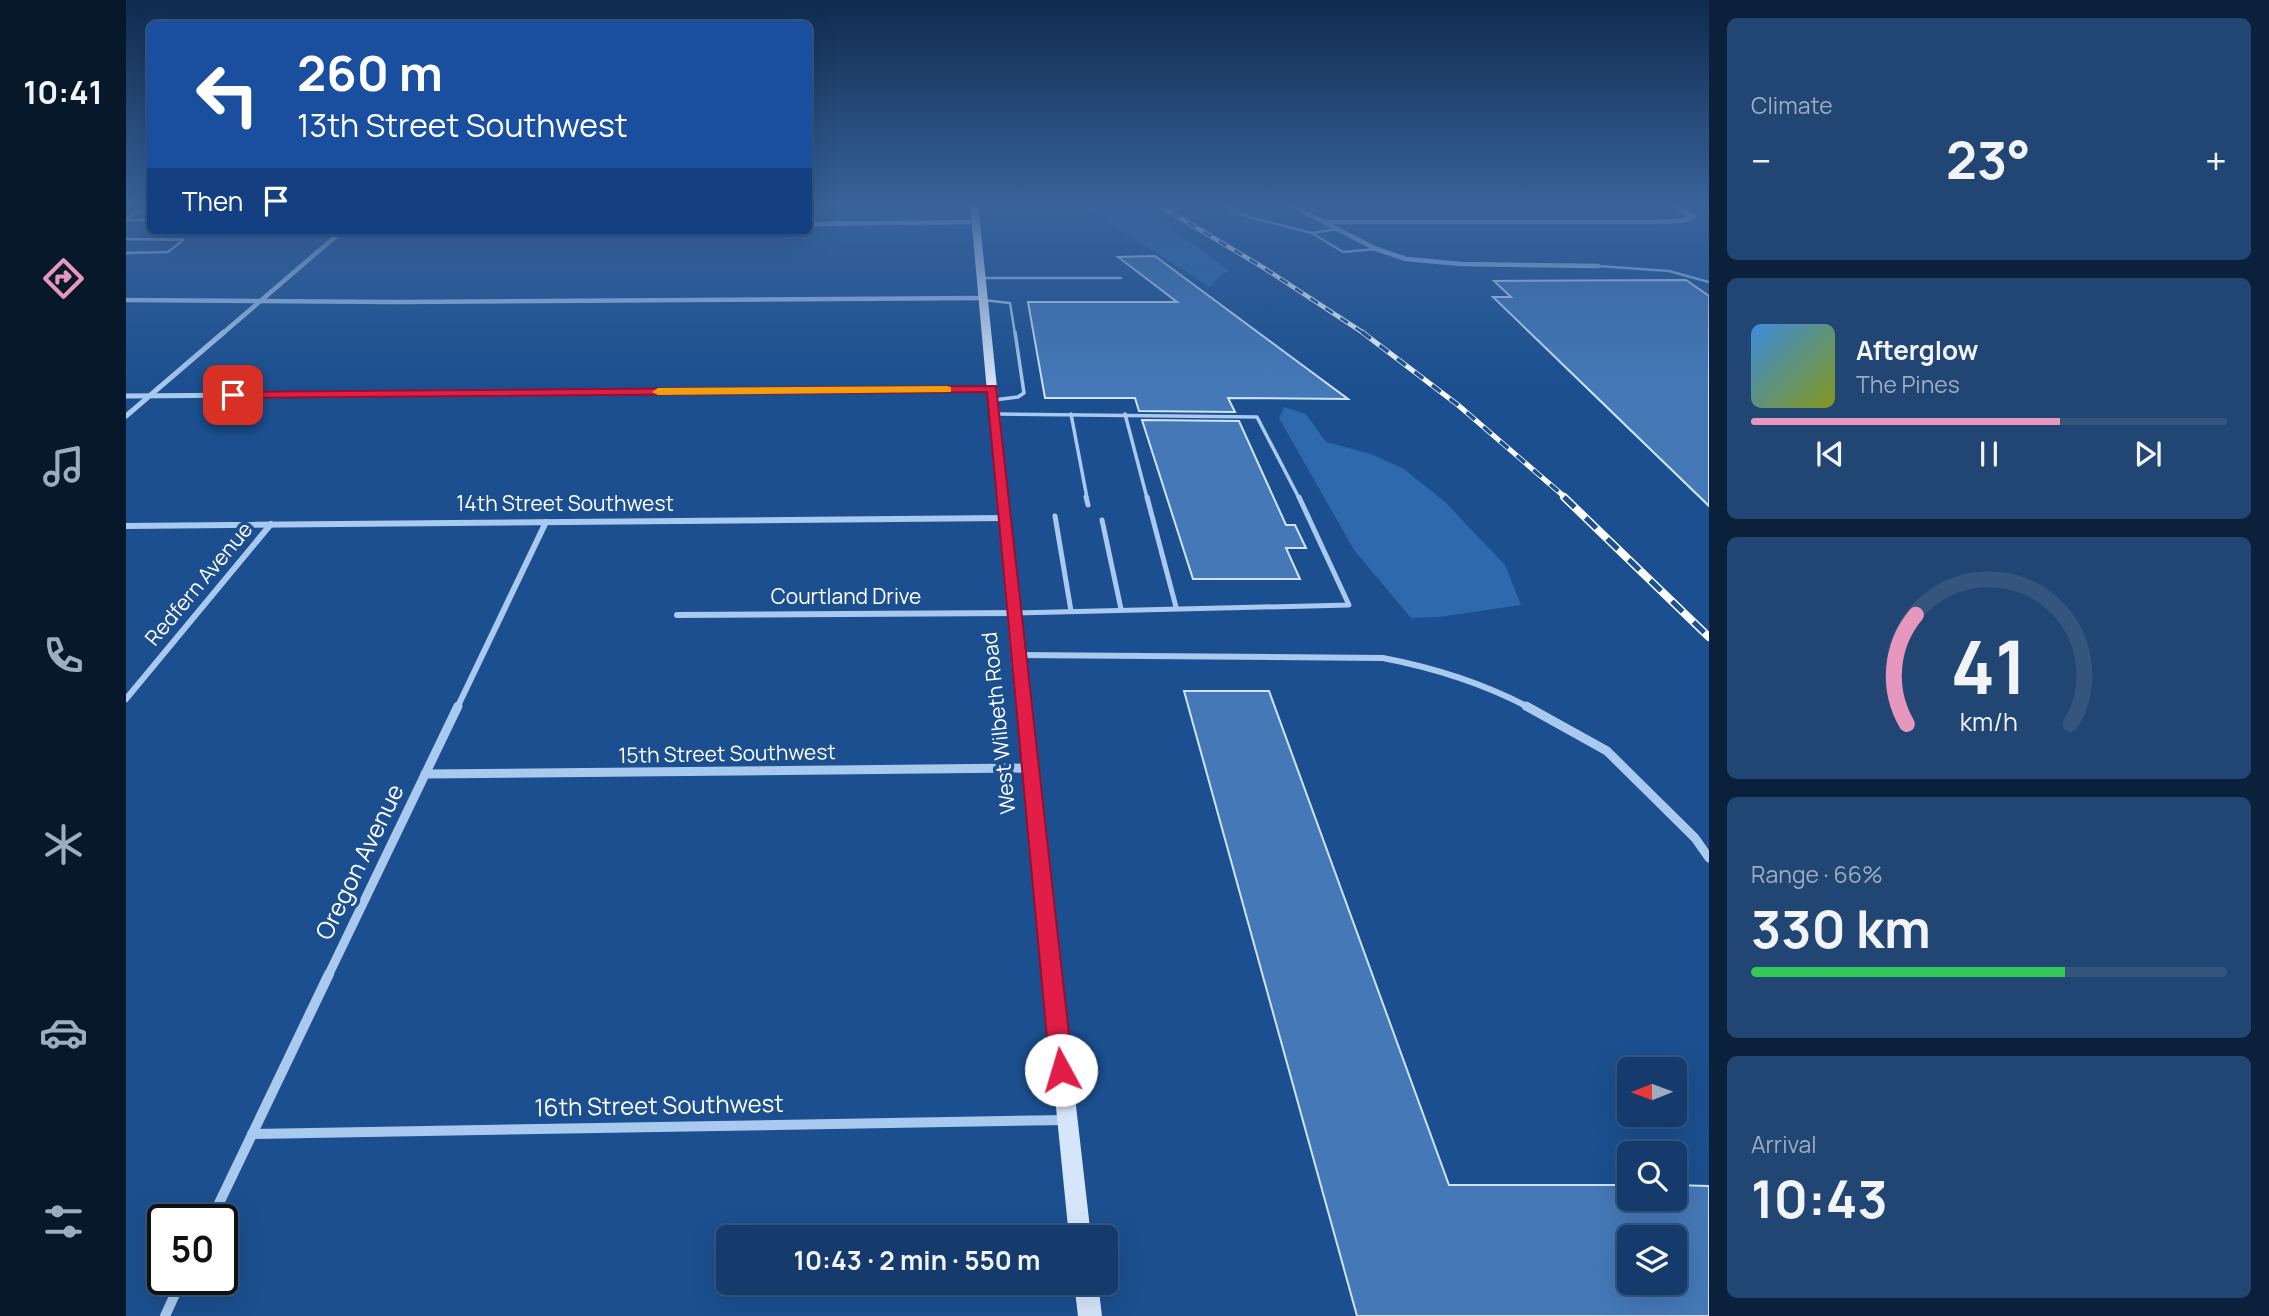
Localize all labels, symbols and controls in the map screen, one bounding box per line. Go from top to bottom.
text: 260 m [297,39,443,106]
icon: left [182,49,273,140]
text: 10:41 [23,70,103,114]
text: Climate [1751,89,1833,121]
text: 13th Street Southwest [297,103,628,147]
text: 23° [1946,124,2031,195]
text: − [1751,134,1772,186]
text: + [2205,134,2227,186]
icon: arrive [257,182,295,220]
text: Then [182,183,243,219]
icon: directions [39,254,88,303]
text: Afterglow [1856,332,1978,368]
pin [203,365,263,425]
text: The Pines [1856,368,1960,400]
icon: arrive [214,376,252,414]
icon: previous [1811,435,1849,473]
icon: pause [1970,435,2008,473]
icon: next [2129,435,2167,473]
icon: music [39,442,88,491]
street label: 14th Street Southwest [456,489,674,517]
street label: Redfern Avenue [138,516,258,651]
street label: Courtland Drive [771,582,921,610]
text: 41 [1951,616,2027,716]
icon: phone [39,631,88,680]
street label: West Wilbeth Road [975,631,1021,816]
text: km/h [1960,704,2018,739]
street label: 15th Street Southwest [618,737,836,769]
street label: Oregon Avenue [307,778,411,945]
icon: climate [39,820,88,869]
text: Range · 66% [1751,858,1883,890]
text: 330 km [1751,893,1931,964]
icon: car [39,1008,88,1057]
position arrow [1024,1033,1098,1107]
north arrow [1617,1057,1687,1127]
map controls [1617,1057,1687,1295]
street label: 16th Street Southwest [534,1086,784,1123]
text: Arrival [1751,1128,1817,1160]
button: search [1617,1141,1687,1211]
text: 10:43 [1751,1163,1888,1234]
icon: filters [39,1197,88,1246]
speed limit sign: 50 [147,1204,238,1295]
button: layers [1617,1225,1687,1295]
text: 10:43 · 2 min · 550 m [794,1242,1040,1278]

